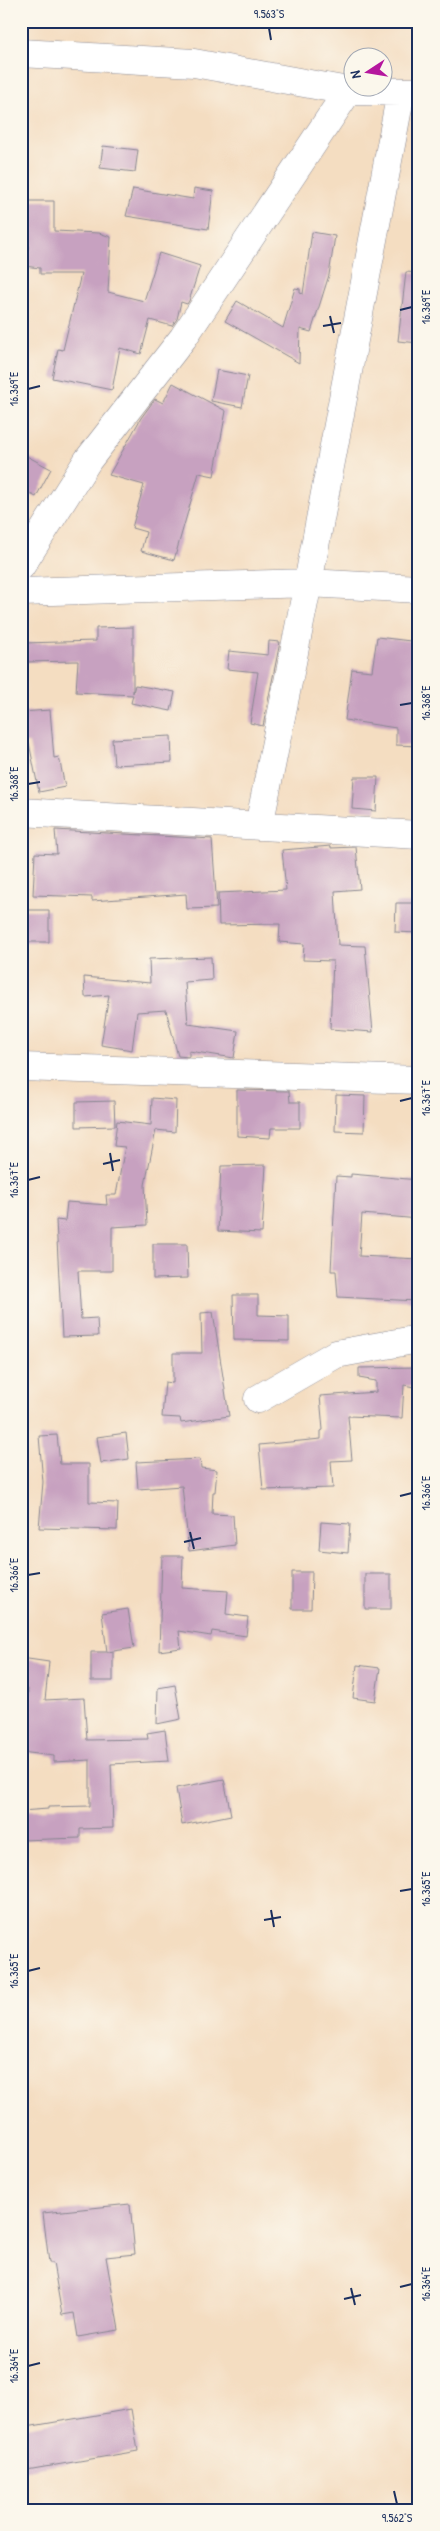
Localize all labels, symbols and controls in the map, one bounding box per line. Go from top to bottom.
text: 9.563°S [254,5,285,22]
north arrow [342,48,392,98]
text: N [345,69,365,80]
text: 16.369°E [417,289,434,324]
text: 16.369°E [5,371,22,406]
text: 16.368°E [417,685,434,721]
text: 16.368°E [5,766,22,802]
text: 16.367°E [417,1079,434,1116]
text: 16.367°E [5,1161,22,1198]
text: 16.366°E [417,1475,434,1510]
text: 16.366°E [5,1557,22,1592]
text: 16.365°E [417,1871,434,1907]
text: 16.365°E [5,1953,22,1989]
text: 16.364°E [417,2266,434,2301]
text: 16.364°E [5,2348,22,2383]
text: 9.562°S [382,2509,413,2526]

